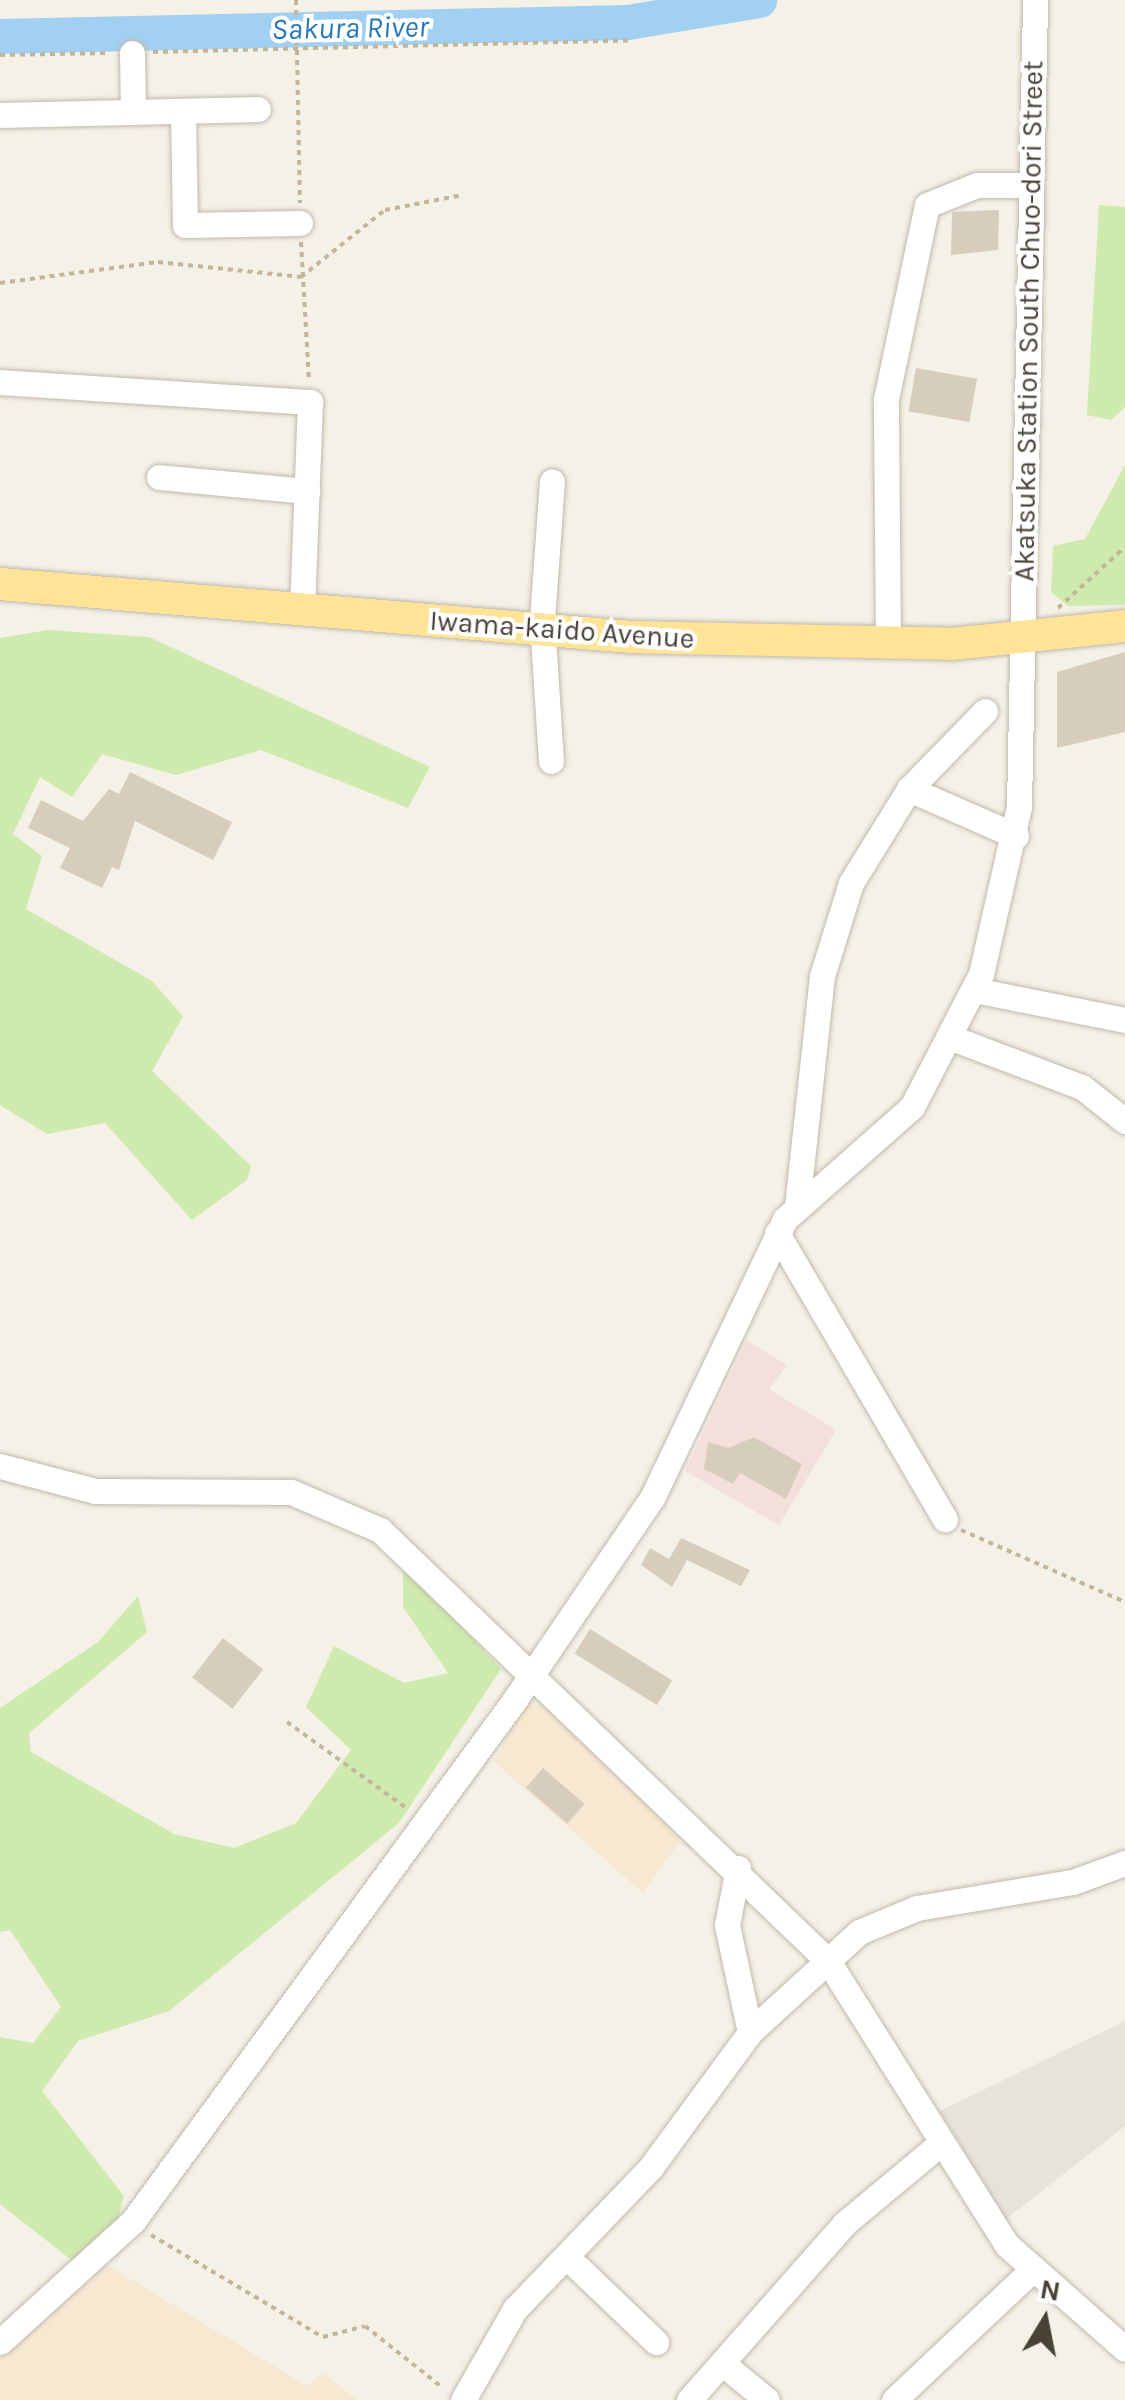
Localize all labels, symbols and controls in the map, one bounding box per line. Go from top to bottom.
water label: Sakura River [271,9,429,47]
street label: Akatsuka Station South Chuo-dori Street [1008,60,1050,582]
street label: Iwama-kaido Avenue [429,604,695,656]
north arrow [995,2270,1095,2370]
text: N [1038,2272,1063,2308]

